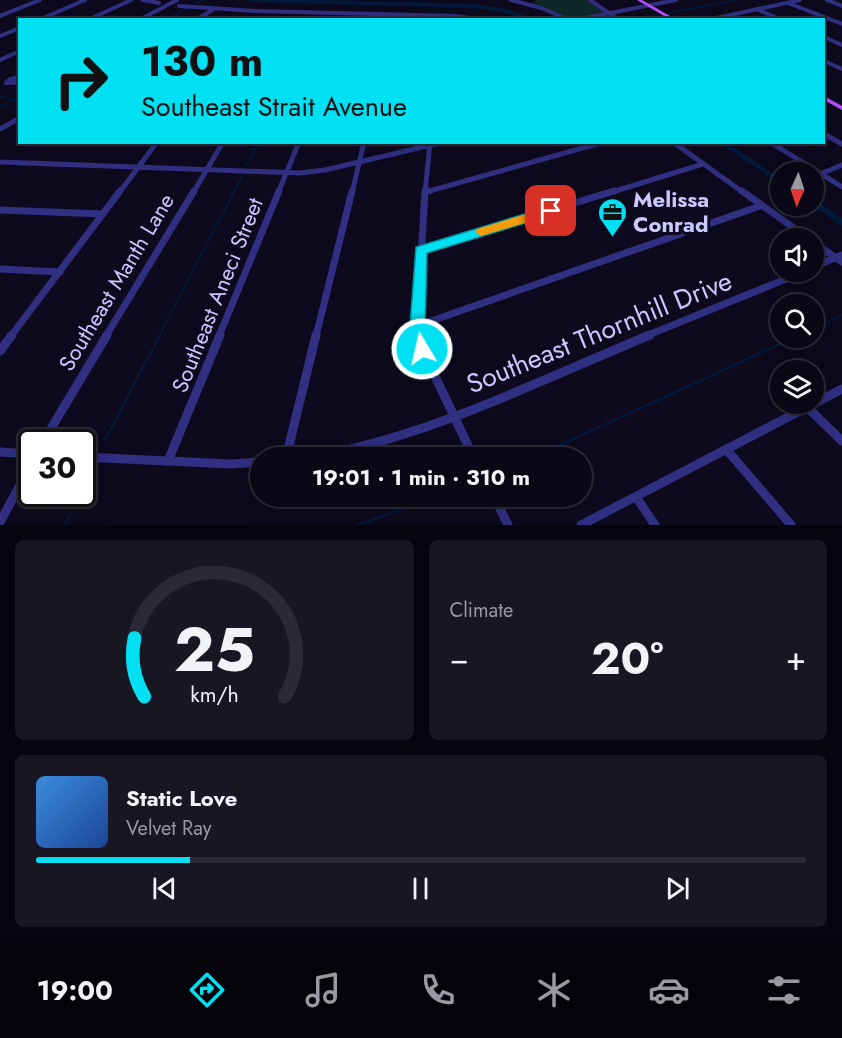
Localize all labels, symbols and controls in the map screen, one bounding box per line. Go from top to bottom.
text: 130 m [141,31,263,92]
icon: right [42,42,120,120]
text: Southeast Strait Avenue [141,87,407,126]
north arrow [770,162,824,216]
map controls [770,162,824,414]
place label: Melissa Conrad [633,183,709,240]
pin [525,185,576,236]
street label: Southeast Manth Lane [50,187,182,377]
street label: Southeast Aneci Street [163,192,271,397]
icon: arrive [534,194,567,227]
office icon: Melissa Conrad [596,196,628,238]
button: sound [770,228,824,282]
street label: Southeast Thornhill Drive [460,261,738,403]
button: search [770,294,824,348]
position arrow [390,317,454,381]
button: layers [770,360,824,414]
speed limit sign: 30 [18,429,96,507]
text: 19:01 · 1 min · 310 m [312,461,530,493]
text: Climate [450,596,513,625]
text: 25 [174,604,255,694]
text: 20° [591,626,664,691]
text: − [450,635,469,682]
text: + [786,635,806,682]
text: km/h [190,679,238,710]
text: Static Love [126,782,237,814]
text: Velvet Ray [126,814,212,843]
icon: previous [148,872,181,905]
icon: pause [404,872,437,905]
icon: next [661,872,694,905]
icon: directions [186,969,228,1011]
icon: music [302,969,344,1011]
icon: phone [417,969,459,1011]
icon: climate [533,969,575,1011]
icon: car [648,969,690,1011]
icon: filters [763,969,805,1011]
text: 19:00 [37,971,113,1010]

